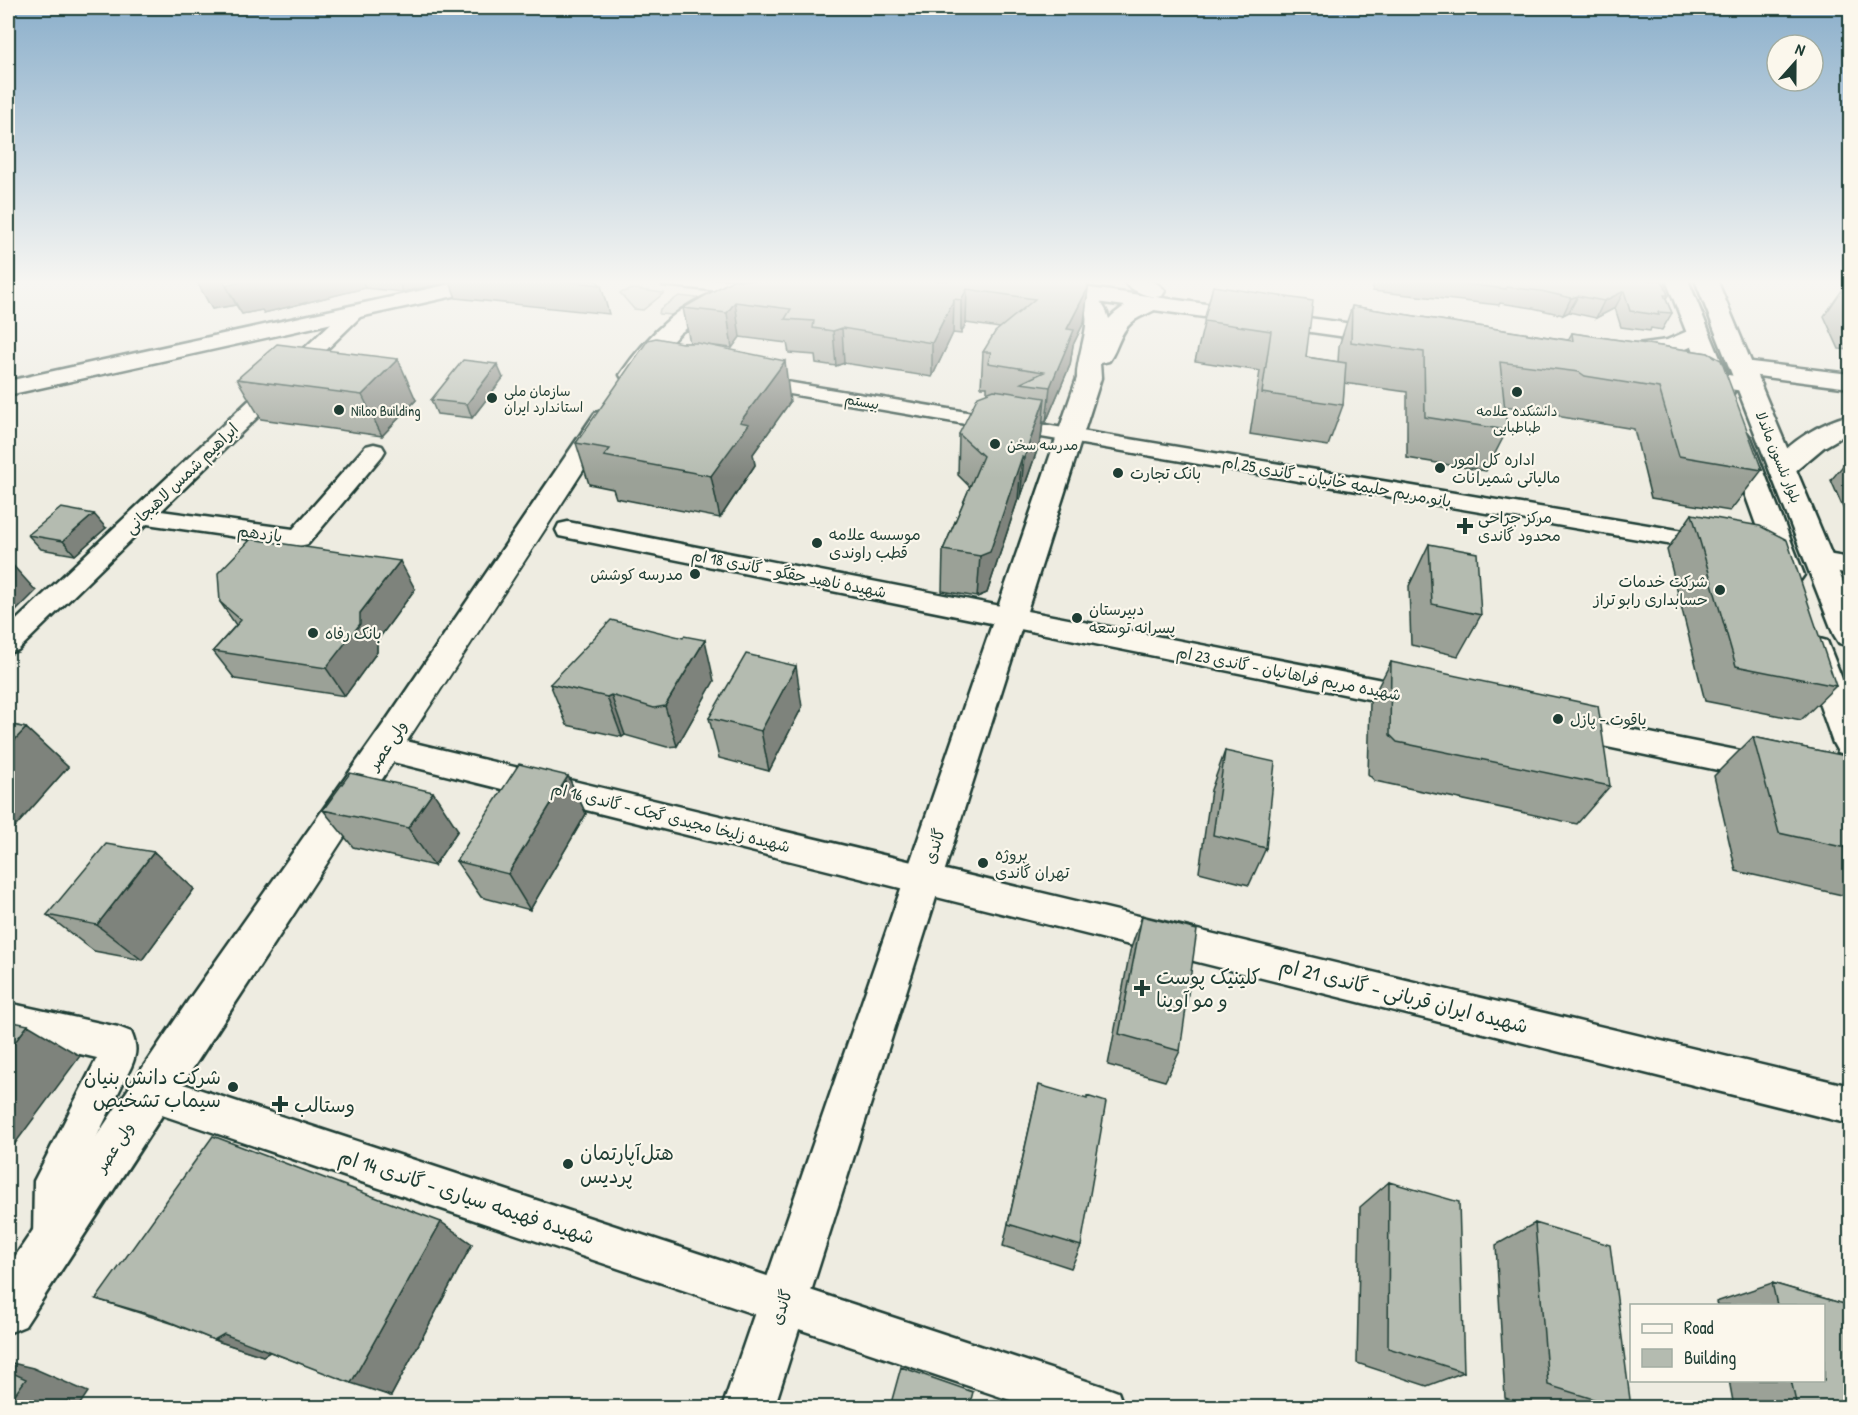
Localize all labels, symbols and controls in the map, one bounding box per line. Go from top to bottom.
north arrow [1765,33,1825,93]
text: N [1792,37,1809,61]
place label: سازمان ملی استاندارد ایران [504,381,583,416]
marker: دانشکده علامه طباطبایی [1510,385,1524,399]
street label: بیستم [843,389,881,415]
marker: سازمان ملی استاندارد ایران [485,391,499,405]
place label: Niloo Building [351,401,421,421]
place label: دانشکده علامه طباطبایی [1476,401,1558,436]
marker: Niloo Building [332,403,346,417]
street label: بلوار نلسون ماندلا [1752,408,1806,506]
street label: ابراهیم شمس لاهیجانی [119,418,244,540]
place label: مدرسه سخن [1007,435,1078,454]
marker: مدرسه سخن [988,437,1002,451]
place label: اداره کل امور مالیاتی شمیرانات [1450,448,1560,488]
street label: بانو مریم حلیمه خانیان - گاندی 25 ام [1220,450,1453,514]
marker: اداره کل امور مالیاتی شمیرانات [1433,461,1447,475]
place label: بانک تجارت [1130,462,1201,484]
marker: بانک تجارت [1111,466,1125,480]
place label: مرکز جراحی محدود گاندی [1478,506,1561,546]
marker: مرکز جراحی محدود گاندی [1456,517,1474,535]
street label: یازدهم [236,519,284,549]
place label: موسسه علامه قطب راوندی [829,523,921,563]
marker: موسسه علامه قطب راوندی [810,536,824,550]
street label: شهیده ناهید حقگو - گاندی 18 ام [689,543,888,605]
place label: مدرسه کوشش [590,563,683,585]
marker: مدرسه کوشش [688,567,702,581]
place label: شرکت خدمات حسابداری رابو تراز [1592,570,1708,610]
marker: شرکت خدمات حسابداری رابو تراز [1713,583,1727,597]
place label: دبیرستان پسرانه توسعه [1089,598,1175,638]
marker: دبیرستان پسرانه توسعه [1070,611,1084,625]
place label: بانک رفاه [325,622,382,644]
marker: بانک رفاه [306,626,320,640]
street label: شهیده مریم فراهانیان - گاندی 23 ام [1174,640,1403,708]
place label: یاقوت - پازل [1570,708,1647,730]
marker: یاقوت - پازل [1551,712,1565,726]
street label: ولی عصر [361,716,412,776]
street label: شهیده زلیخا مجیدی گجک - گاندی 16 ام [549,777,793,859]
street label: گاندی [918,825,950,867]
place label: پروژه تهران گاندی [995,843,1070,883]
marker: پروژه تهران گاندی [976,856,990,870]
street label: شهیده ایران قربانی - گاندی 21 ام [1277,951,1531,1041]
place label: کلینیک پوست و مو آوینا [1156,963,1261,1013]
marker: کلینیک پوست و مو آوینا [1133,979,1151,997]
place label: شرکت دانش بنیان سیماب تشخیص [84,1063,221,1113]
marker: شرکت دانش بنیان سیماب تشخیص [226,1080,240,1094]
place label: وستالب [294,1091,355,1118]
marker: وستالب [271,1095,289,1113]
street label: ولی عصر [88,1118,138,1178]
place label: هتل‌آپارتمان پردیس [580,1139,674,1189]
street label: شهیده فهیمه سیاری - گاندی 14 ام [335,1142,598,1252]
marker: هتل‌آپارتمان پردیس [561,1157,575,1171]
street label: گاندی [765,1286,797,1328]
legend [1630,1304,1825,1382]
text: Road [1684,1315,1714,1340]
text: Building [1684,1345,1736,1370]

